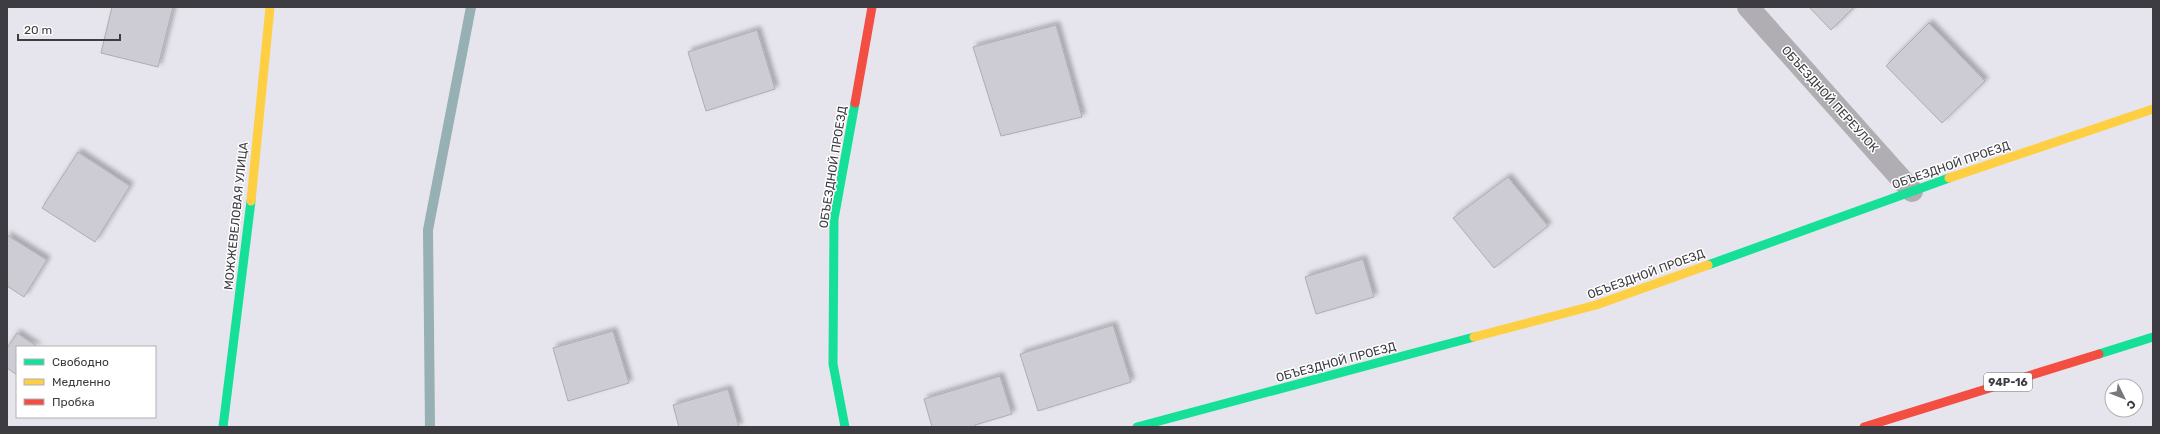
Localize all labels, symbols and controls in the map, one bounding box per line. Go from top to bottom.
scale bar [18,16,120,42]
text: 20 m [24,23,52,37]
street label: ОБЪЕЗДНОЙ ПЕРЕУЛОК [1779,43,1882,155]
street label: ОБЪЕЗДНОЙ ПРОЕЗД [816,104,850,229]
street label: ОБЪЕЗДНОЙ ПРОЕЗД [1890,138,2012,192]
street label: МОЖЖЕВЕЛОВАЯ УЛИЦА [221,141,251,291]
street label: ОБЪЕЗДНОЙ ПРОЕЗД [1585,246,1707,302]
street label: ОБЪЕЗДНОЙ ПРОЕЗД [1274,339,1398,385]
legend [16,346,156,418]
text: Свободно [52,355,109,369]
road number: 94Р-16 [1984,373,2032,391]
text: Медленно [52,375,111,389]
north arrow [2104,378,2144,418]
text: Пробка [52,395,95,409]
text: С [2123,397,2138,412]

